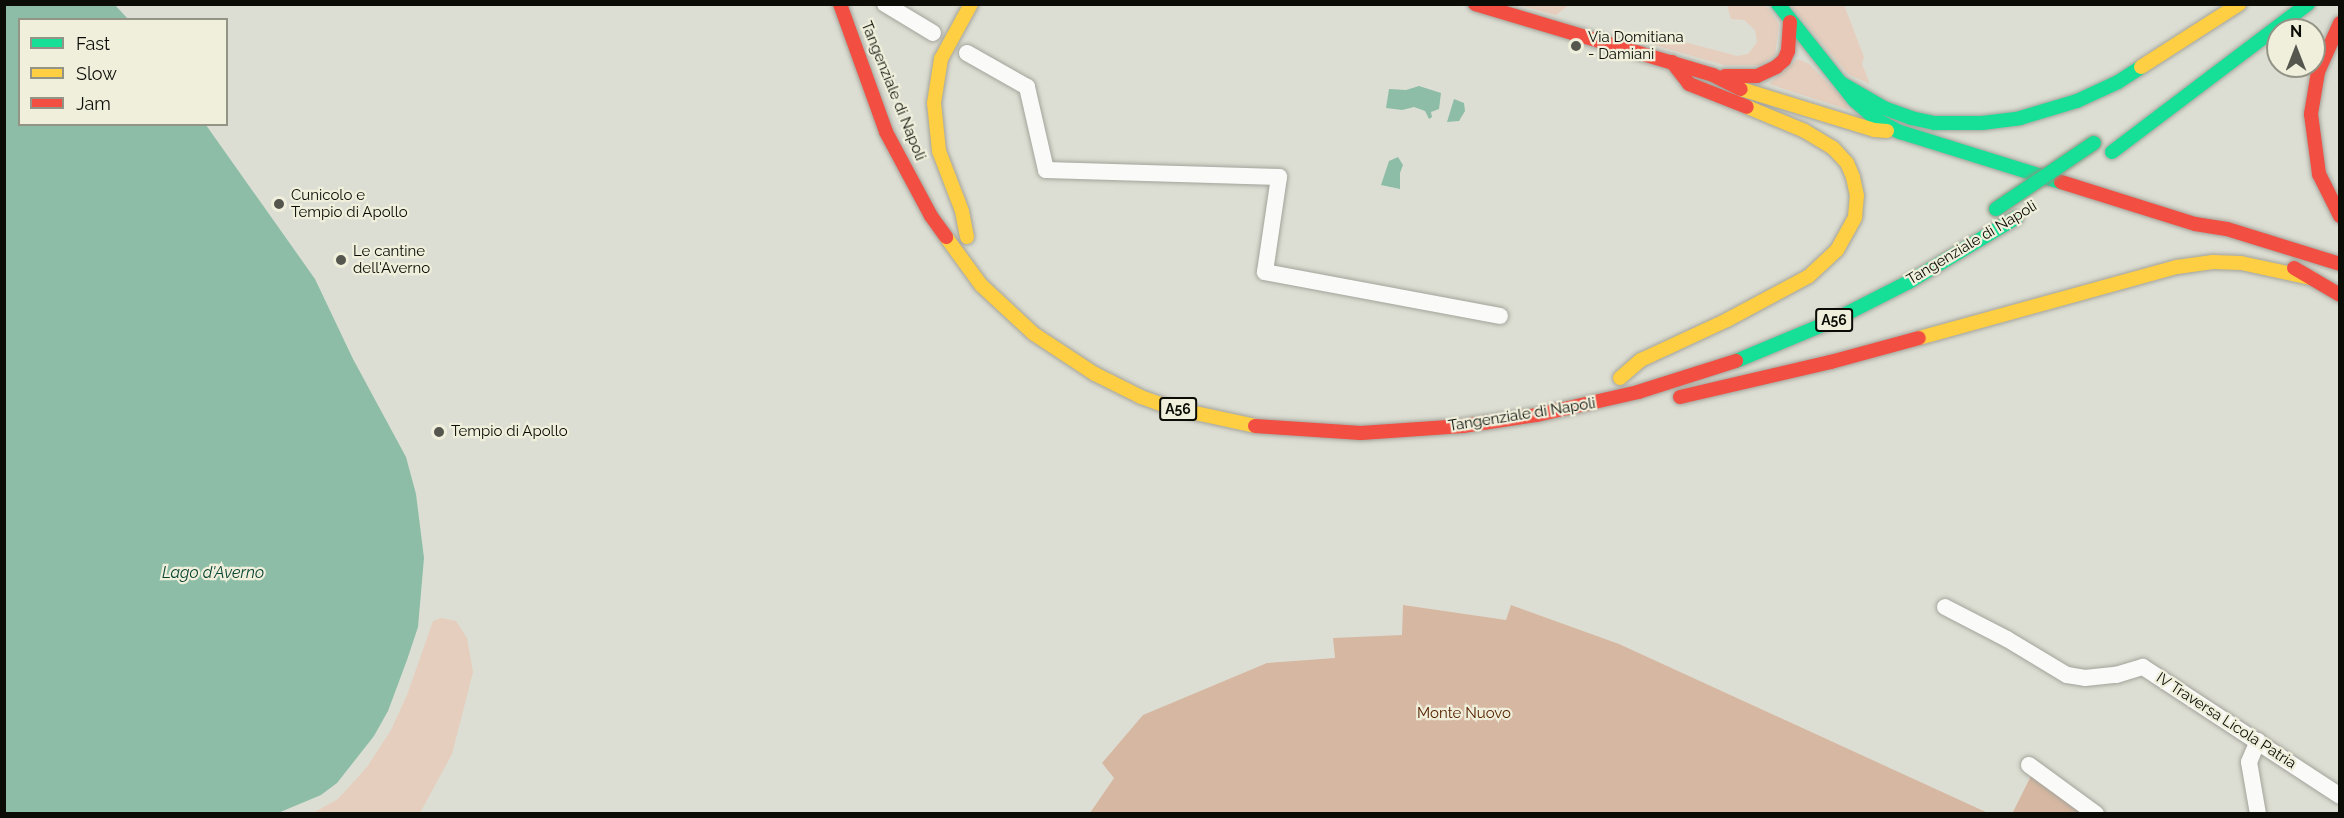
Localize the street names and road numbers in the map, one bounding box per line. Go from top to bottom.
street label: Tangenziale di Napoli [857,19,929,163]
street label: Tangenziale di Napoli [1904,197,2040,289]
road number: A56 [1814,309,1854,331]
street label: Tangenziale di Napoli [1447,394,1597,436]
road number: A56 [1158,398,1198,420]
street label: IV Traversa Licola Patria [2152,669,2300,773]

